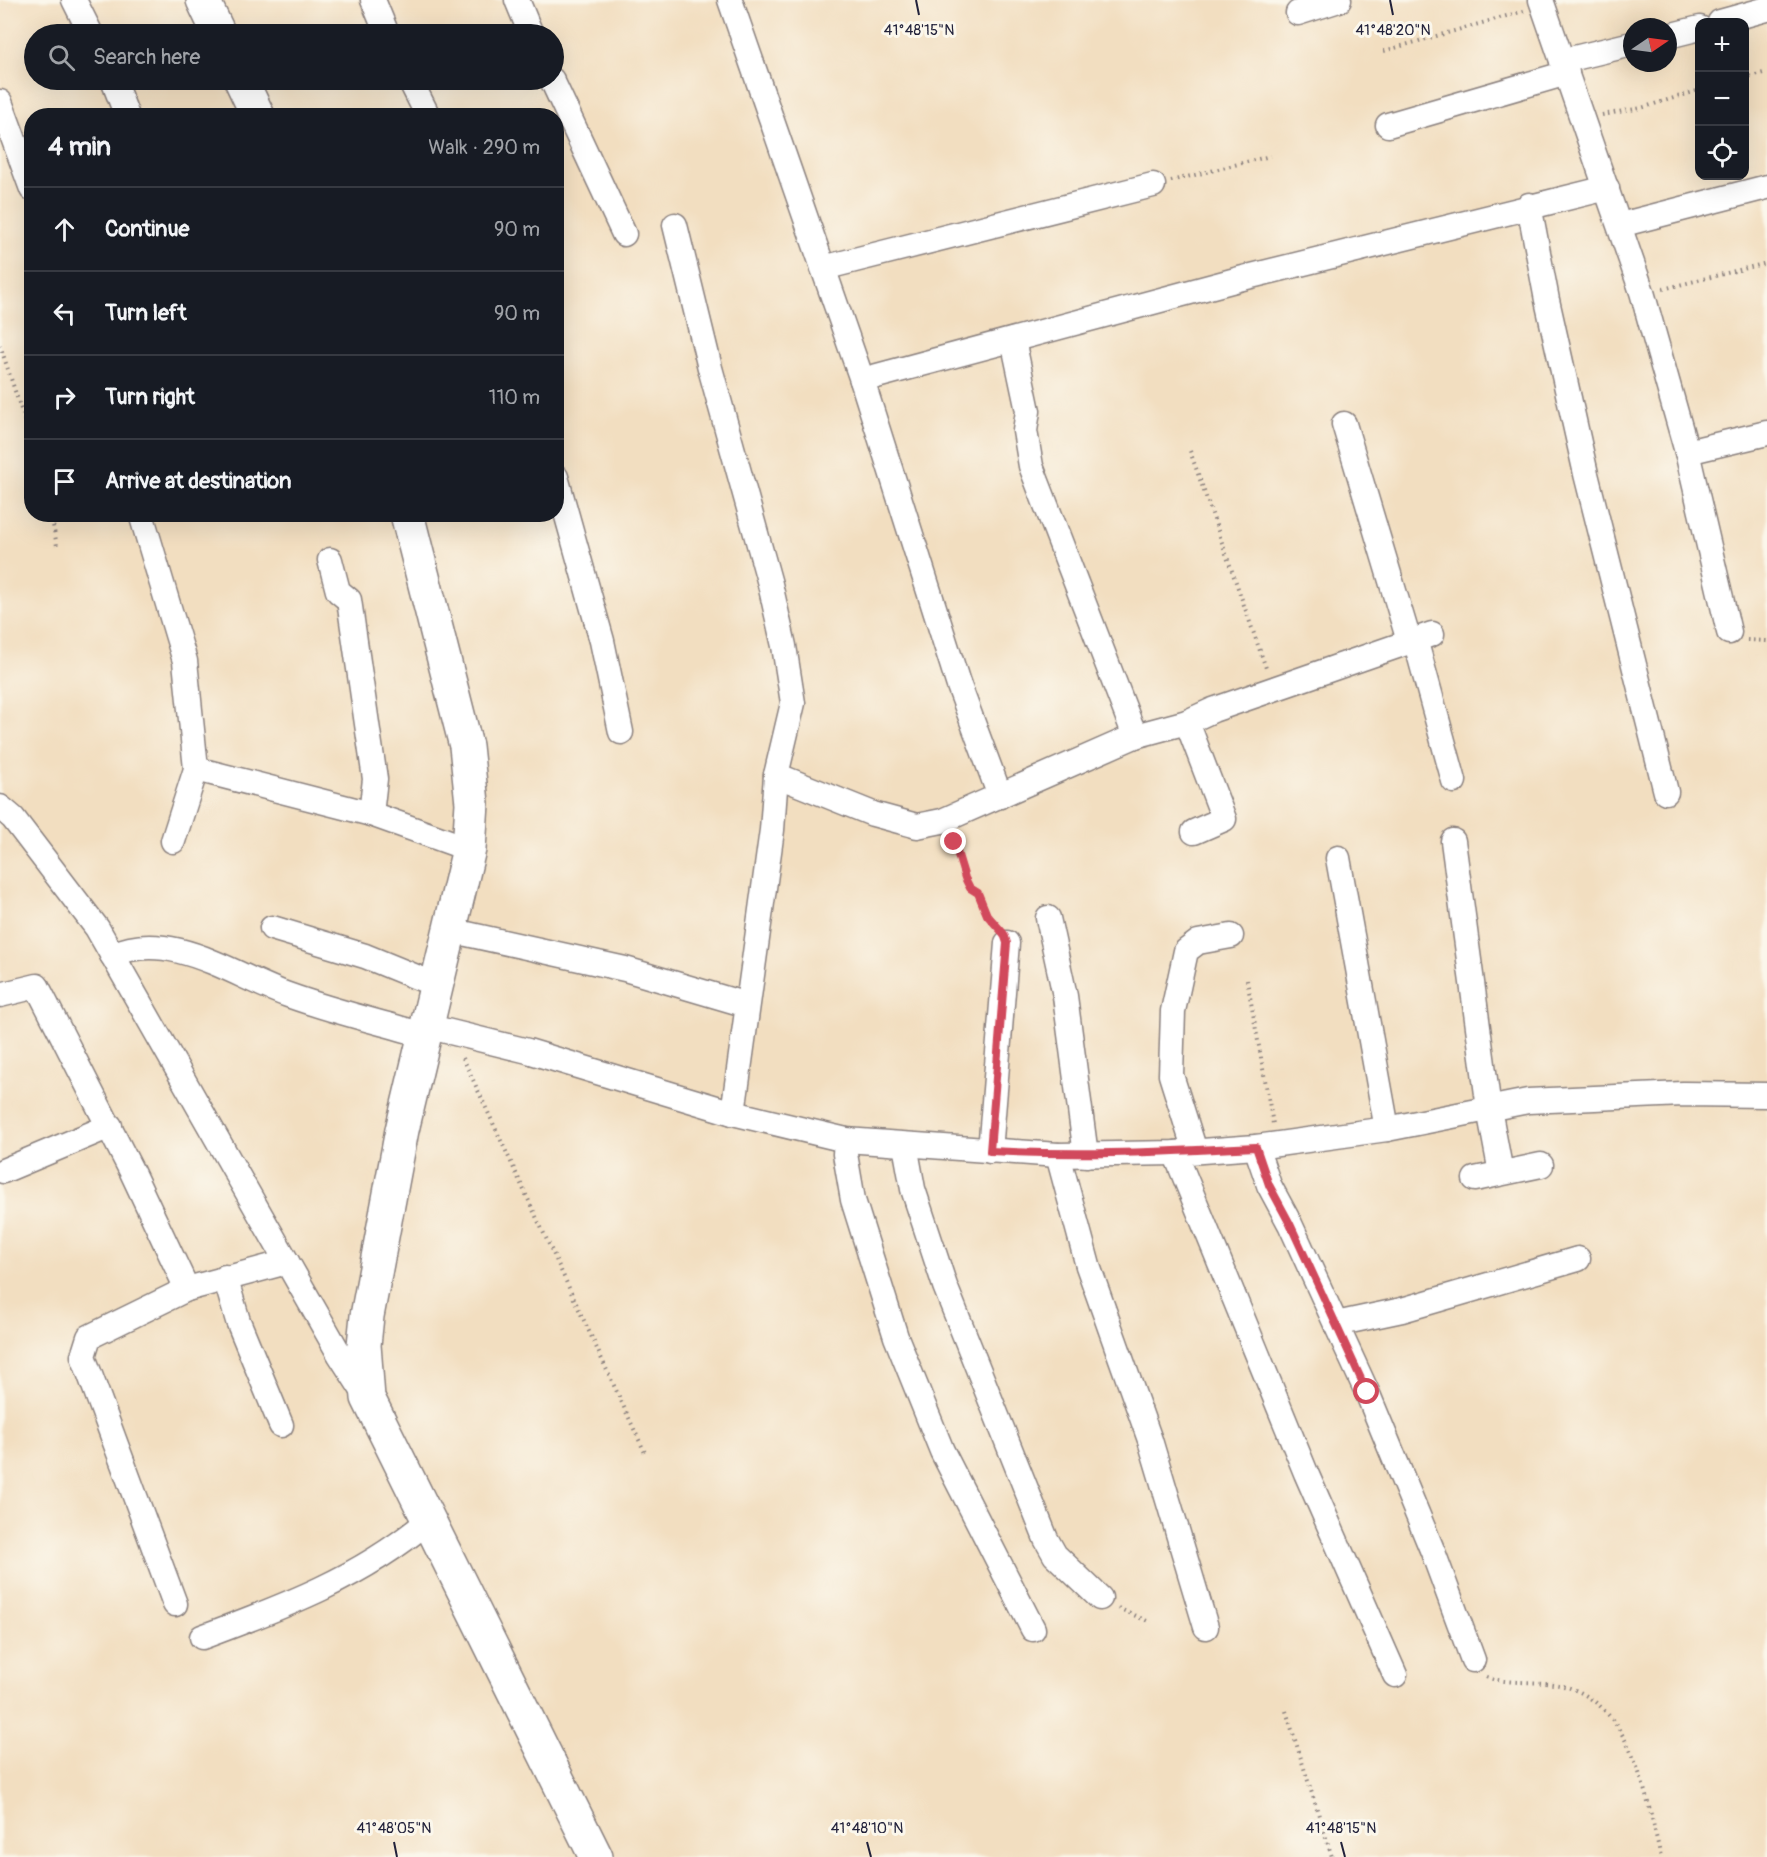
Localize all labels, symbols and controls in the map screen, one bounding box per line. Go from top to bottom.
north arrow [1623,18,1677,72]
map controls [1695,18,1749,180]
button: + [1695,18,1749,72]
text: 41°48'15"N [884,21,954,40]
text: 41°48'20"N [1355,21,1431,40]
search box [24,24,564,90]
icon: search [45,41,78,74]
text: Search here [93,43,200,71]
button: − [1695,72,1749,126]
button: locate [1695,126,1749,180]
text: 4 min [48,131,111,163]
text: Walk · 290 m [428,135,540,160]
icon: ahead [48,213,81,246]
text: Continue [105,215,189,243]
text: 90 m [494,217,540,242]
icon: left [48,297,81,330]
text: Turn left [105,299,187,327]
text: 90 m [494,301,540,326]
icon: right [48,381,81,414]
text: Turn right [105,383,195,411]
text: 110 m [489,385,540,410]
icon: arrive [48,465,81,498]
text: Arrive at destination [105,467,291,495]
route end [940,828,966,854]
route start [1353,1378,1379,1404]
text: 41°48'05"N [357,1819,431,1838]
text: 41°48'10"N [831,1819,903,1838]
text: 41°48'15"N [1306,1819,1376,1838]

